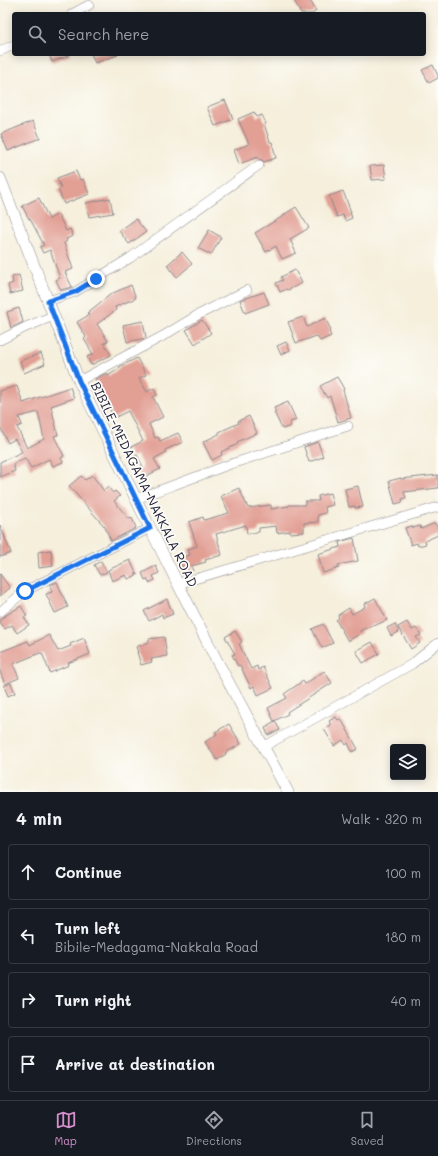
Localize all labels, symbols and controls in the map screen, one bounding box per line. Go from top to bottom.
search box [12,12,426,56]
icon: search [26,23,48,45]
text: Search here [58,24,149,44]
route end [87,270,105,288]
street label: BIBILE-MEDAGAMA-NAKKALA ROAD [88,379,202,590]
route start [16,582,34,600]
map controls [390,744,426,780]
button: layers [390,744,426,780]
text: 4 min [16,807,62,829]
text: Walk · 320 m [341,810,422,827]
icon: ahead [17,861,39,883]
text: Continue [55,862,122,882]
text: 100 m [385,864,421,881]
text: Turn left [55,918,120,938]
icon: left [17,925,39,947]
text: 180 m [385,928,421,945]
text: Bibile-Medagama-Nakkala Road [55,938,258,955]
icon: right [17,989,39,1011]
text: Turn right [55,990,132,1010]
text: 40 m [391,992,421,1009]
icon: arrive [17,1053,39,1075]
text: Arrive at destination [55,1054,215,1074]
tab: Map [55,1109,77,1148]
tab: Directions [186,1109,242,1148]
tab: Saved [351,1109,383,1148]

